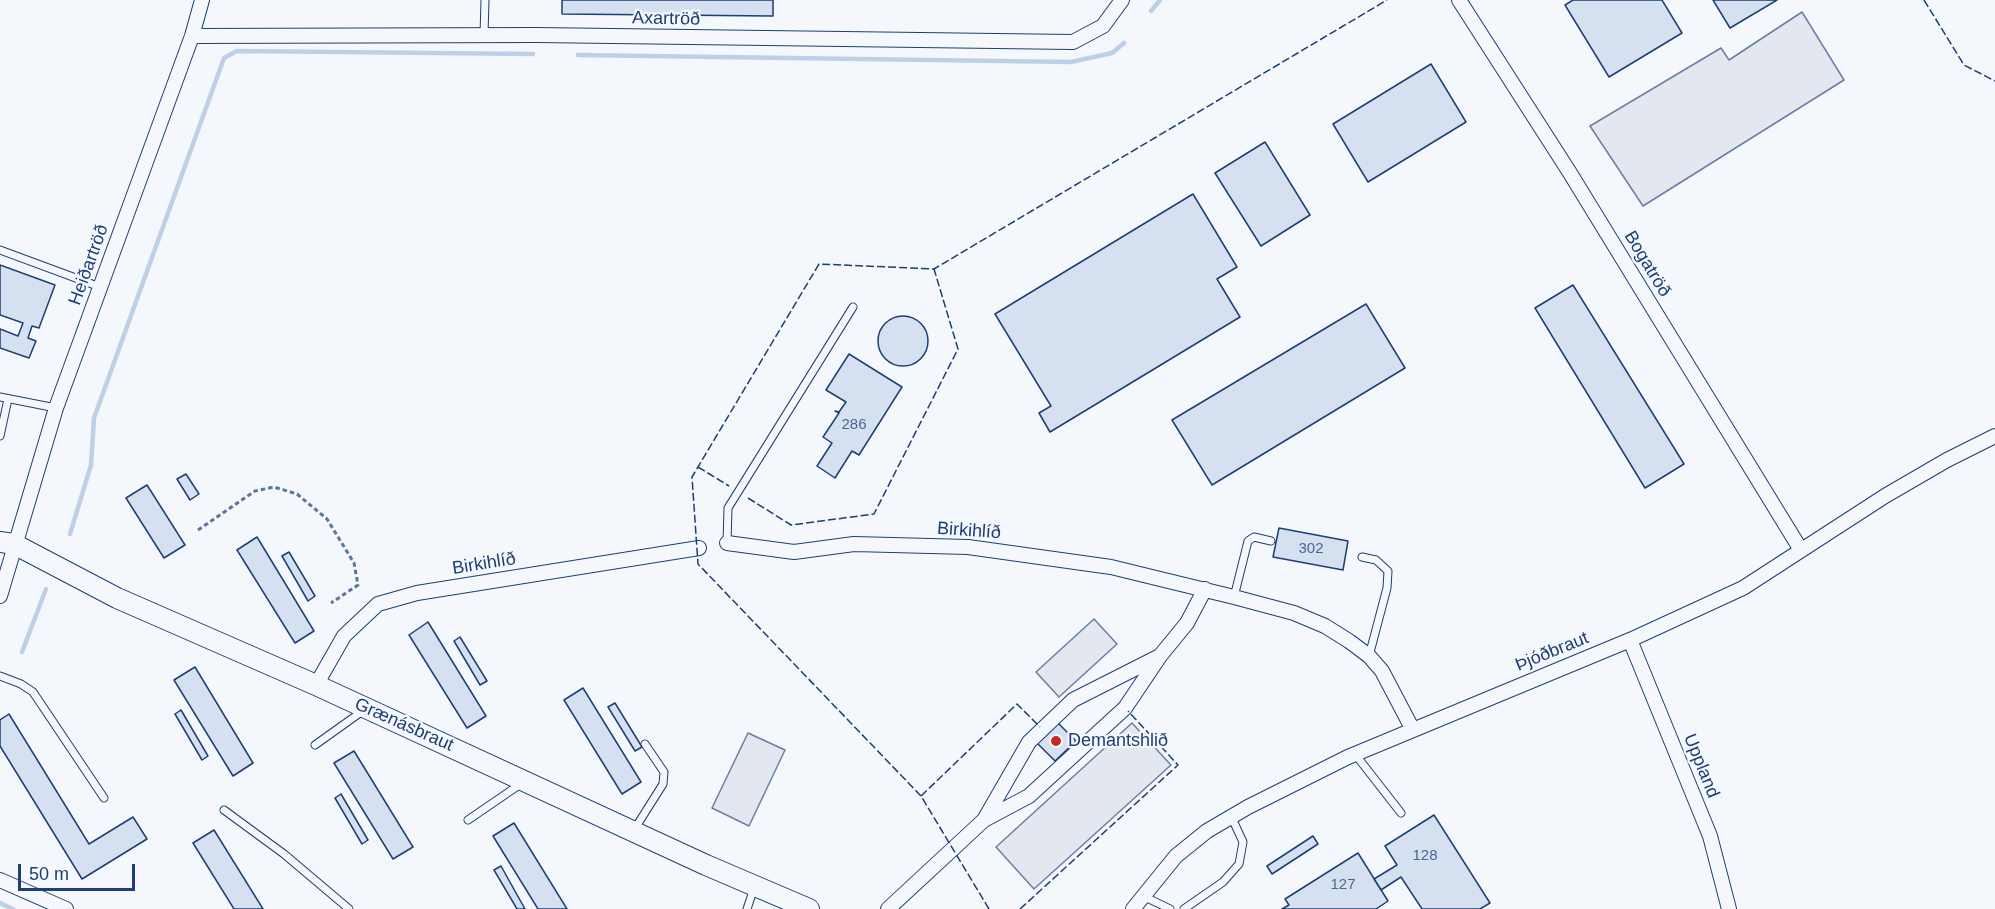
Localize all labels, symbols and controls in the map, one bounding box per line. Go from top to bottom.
street label: Axartröð [632,8,700,30]
street label: Heiðartröð [64,222,114,308]
street label: Bogatröð [1619,227,1675,301]
house number: 286 [841,416,867,434]
street label: Birkihlíð [936,518,1002,544]
house number: 302 [1298,540,1324,558]
street label: Birkihlíð [451,548,517,580]
street label: Þjóðbraut [1512,628,1592,676]
street label: Grænásbraut [351,694,457,756]
place label: Demantshlið [1068,730,1168,752]
street label: Uppland [1678,731,1724,801]
marker: Demantshlið [1049,734,1063,748]
house number: 128 [1412,847,1438,865]
scale bar [21,852,138,890]
text: 50 m [29,864,69,884]
house number: 127 [1330,876,1356,894]

